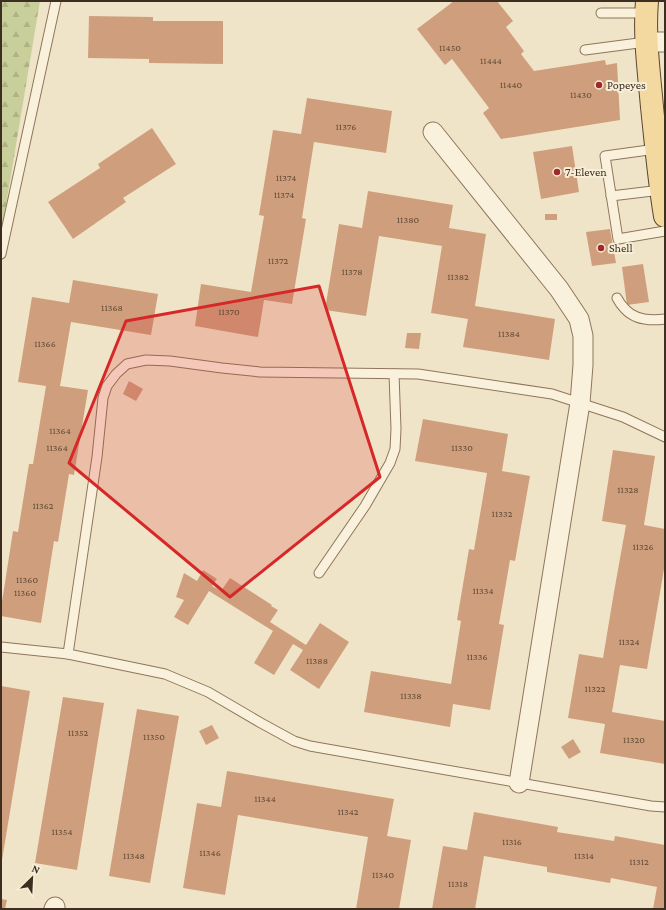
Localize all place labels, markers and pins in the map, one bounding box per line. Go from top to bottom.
place label: Popeyes [607,78,646,92]
marker: Popeyes [594,80,604,90]
place label: 7-Eleven [565,165,607,179]
marker: 7-Eleven [552,167,562,177]
place label: Shell [609,241,633,255]
marker: Shell [596,243,606,253]

